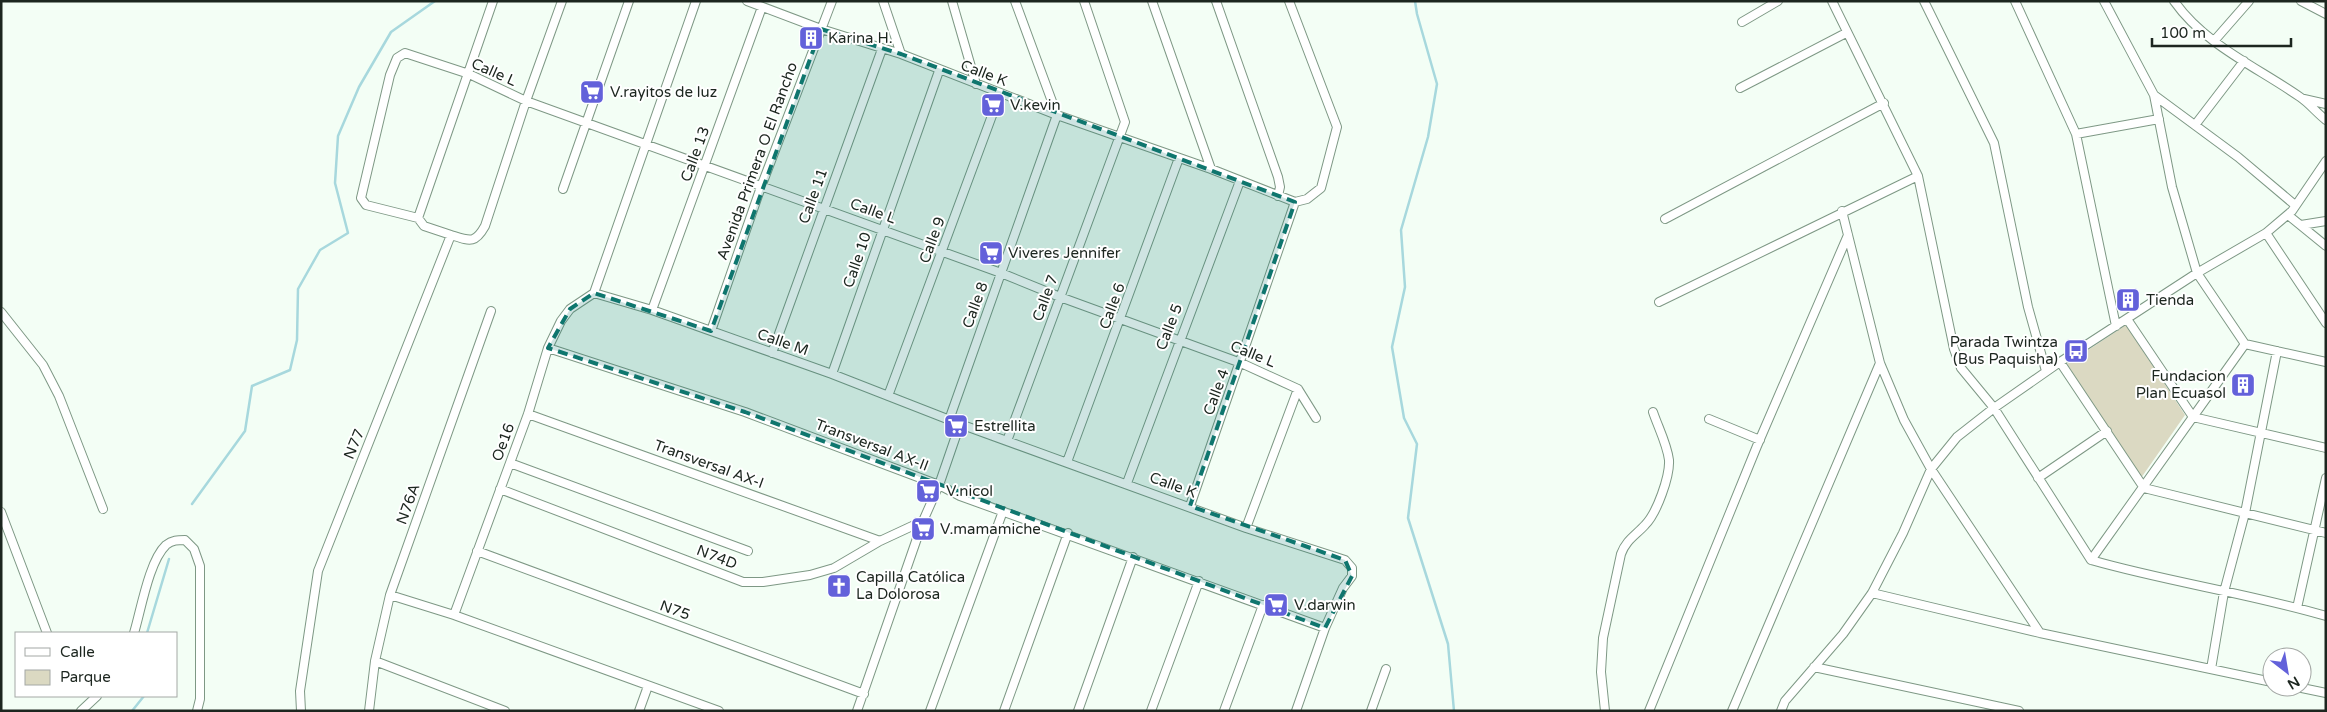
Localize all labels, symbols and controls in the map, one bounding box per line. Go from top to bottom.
scale bar [2152,15,2291,47]
text: 100 m [2160,24,2206,42]
building icon: Karina H. [798,25,824,51]
place label: Karina H. [828,29,893,47]
street label: Calle L [469,54,520,90]
street label: Calle K [958,56,1010,90]
street label: Avenida Primera O El Rancho [713,60,801,262]
supermarket icon: V.rayitos de luz [579,79,605,105]
place label: V.rayitos de luz [610,83,717,101]
supermarket icon: V.kevin [980,92,1006,118]
place label: V.kevin [1010,96,1061,114]
street label: Calle 13 [677,124,713,184]
street label: Calle 11 [795,166,831,226]
street label: Calle L [848,194,899,228]
street label: Calle 9 [915,214,949,266]
street label: Calle 10 [839,230,875,290]
supermarket icon: Viveres Jennifer [978,240,1004,266]
place label: Viveres Jennifer [1008,244,1121,262]
street label: Calle 7 [1028,272,1062,324]
street label: Calle 8 [958,279,992,331]
street label: Calle 6 [1095,280,1129,332]
building icon: Tienda [2115,287,2141,313]
place label: Tienda [2146,291,2194,309]
street label: Calle 5 [1152,301,1186,353]
street label: Calle M [755,325,811,359]
place label: Parada Twintza (Bus Paquisha) [1950,333,2058,368]
street label: Calle L [1228,337,1279,371]
bus stop icon: Parada Twintza (Bus Paquisha) [2063,338,2089,364]
street label: Calle 4 [1199,366,1233,418]
place label: Fundacion Plan Ecuasol [2136,367,2226,402]
building icon: Fundacion Plan Ecuasol [2230,372,2256,398]
supermarket icon: Estrellita [943,413,969,439]
street label: Transversal AX-II [813,415,931,475]
place label: Estrellita [974,417,1036,435]
street label: Oe16 [488,420,518,464]
street label: N77 [340,426,368,462]
street label: Transversal AX-I [652,436,766,492]
street label: Calle K [1147,468,1199,502]
supermarket icon: V.nicol [915,478,941,504]
street label: N76A [392,481,424,527]
place label: V.nicol [946,482,993,500]
supermarket icon: V.mamamiche [910,516,936,542]
place label: V.mamamiche [940,520,1041,538]
street label: N74D [694,541,740,573]
place label: Capilla Católica La Dolorosa [856,568,965,603]
church icon: Capilla Católica La Dolorosa [826,573,852,599]
supermarket icon: V.darwin [1263,592,1289,618]
street label: N75 [657,596,693,624]
place label: V.darwin [1294,596,1356,614]
legend [15,632,178,697]
text: Calle [60,643,95,661]
north arrow [2262,647,2312,697]
text: Parque [60,668,111,686]
text: N [2284,673,2303,693]

